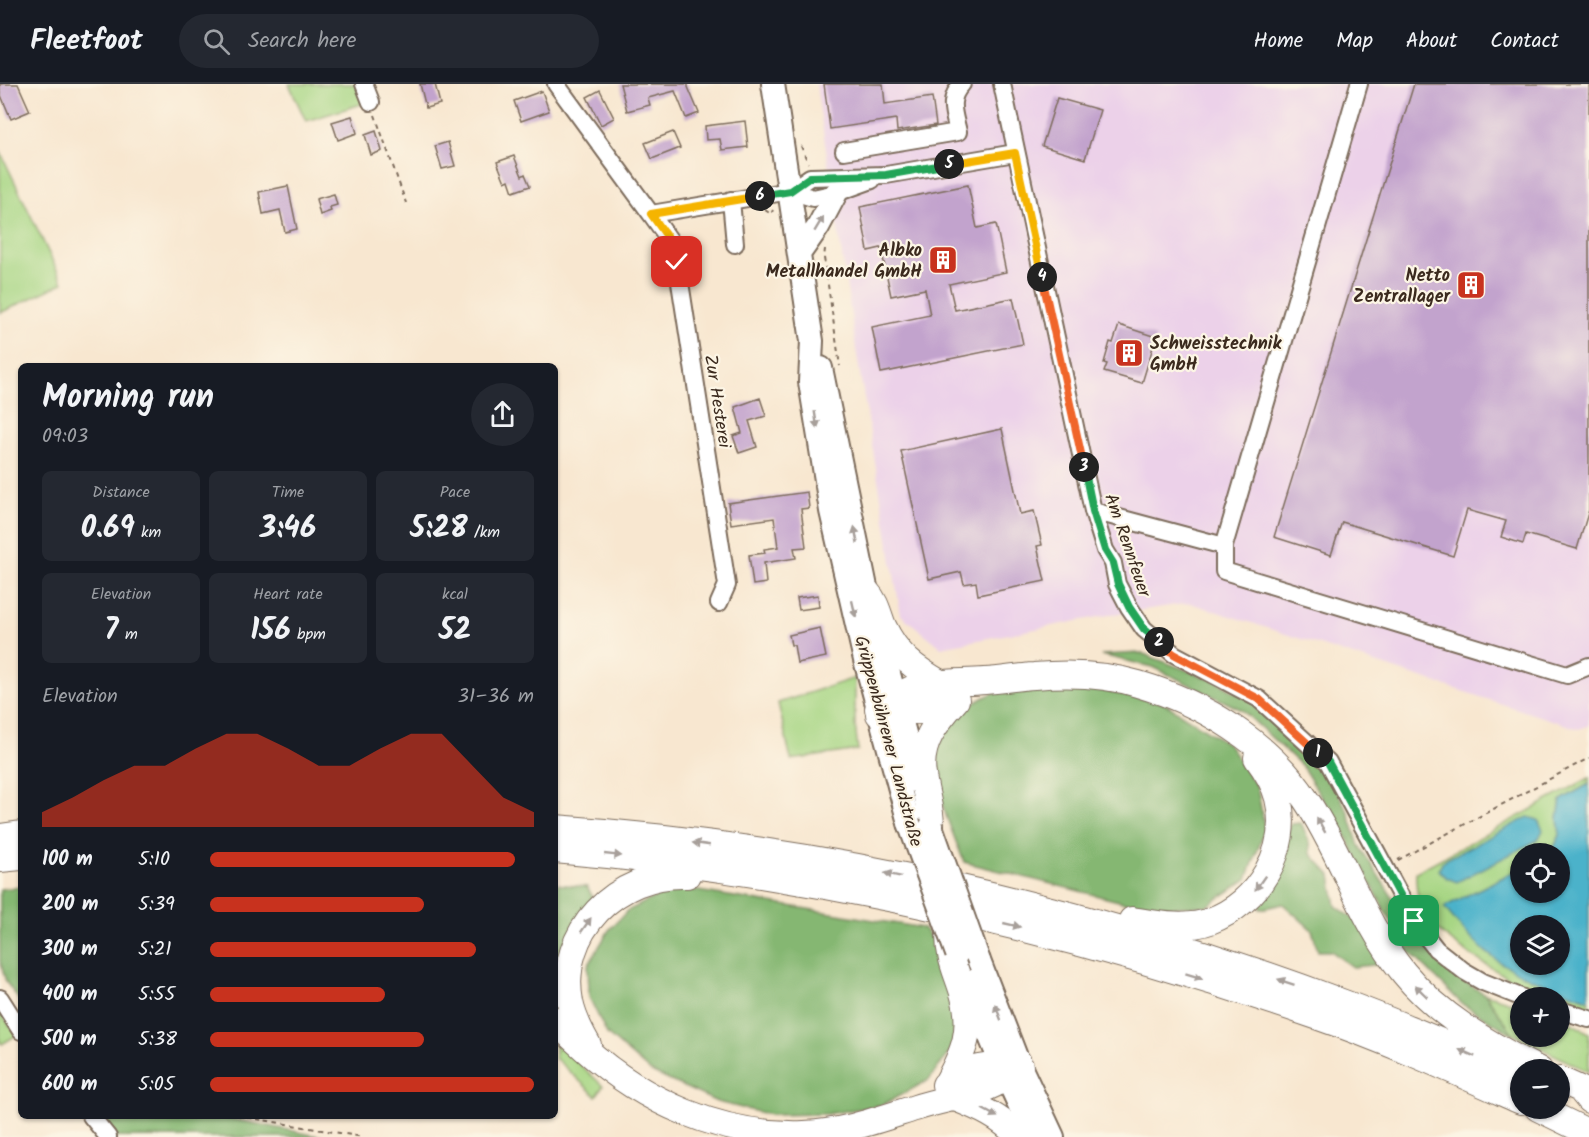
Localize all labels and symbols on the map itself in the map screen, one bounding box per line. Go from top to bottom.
pin: 5 [934,149,964,179]
pin: 6 [745,181,775,211]
one-way arrow [814,215,824,232]
pin [651,236,702,287]
place label: Albko Metallhandel GmbH [766,237,922,287]
building icon: Albko Metallhandel GmbH [927,244,959,276]
pin: 4 [1027,262,1057,292]
place label: Netto Zentrallager [1353,262,1451,312]
building icon: Netto Zentrallager [1455,269,1487,301]
place label: Schweisstechnik GmbH [1150,330,1282,380]
building icon: Schweisstechnik GmbH [1113,337,1145,369]
street label: Zur Hesterei [695,352,738,451]
one-way arrow [812,410,821,429]
pin: 3 [1069,452,1099,482]
street label: Am Rennfeuer [1095,490,1158,602]
one-way arrow [851,525,860,544]
one-way arrow [850,599,859,618]
pin: 2 [1144,627,1174,657]
street label: Grüppenbührener Landstraße [845,633,930,850]
pin: 1 [1303,738,1333,768]
one-way arrow [1316,816,1326,833]
one-way arrow [691,839,710,848]
one-way arrow [604,850,623,860]
one-way arrow [883,870,902,879]
one-way arrow [1254,875,1266,891]
pin [1388,895,1439,946]
one-way arrow [580,918,592,934]
one-way arrow [1003,920,1021,930]
one-way arrow [1185,972,1203,981]
one-way arrow [1277,977,1295,987]
one-way arrow [1415,984,1429,998]
one-way arrow [993,1002,1003,1020]
one-way arrow [1458,1048,1476,1058]
one-way arrow [982,1108,999,1118]

